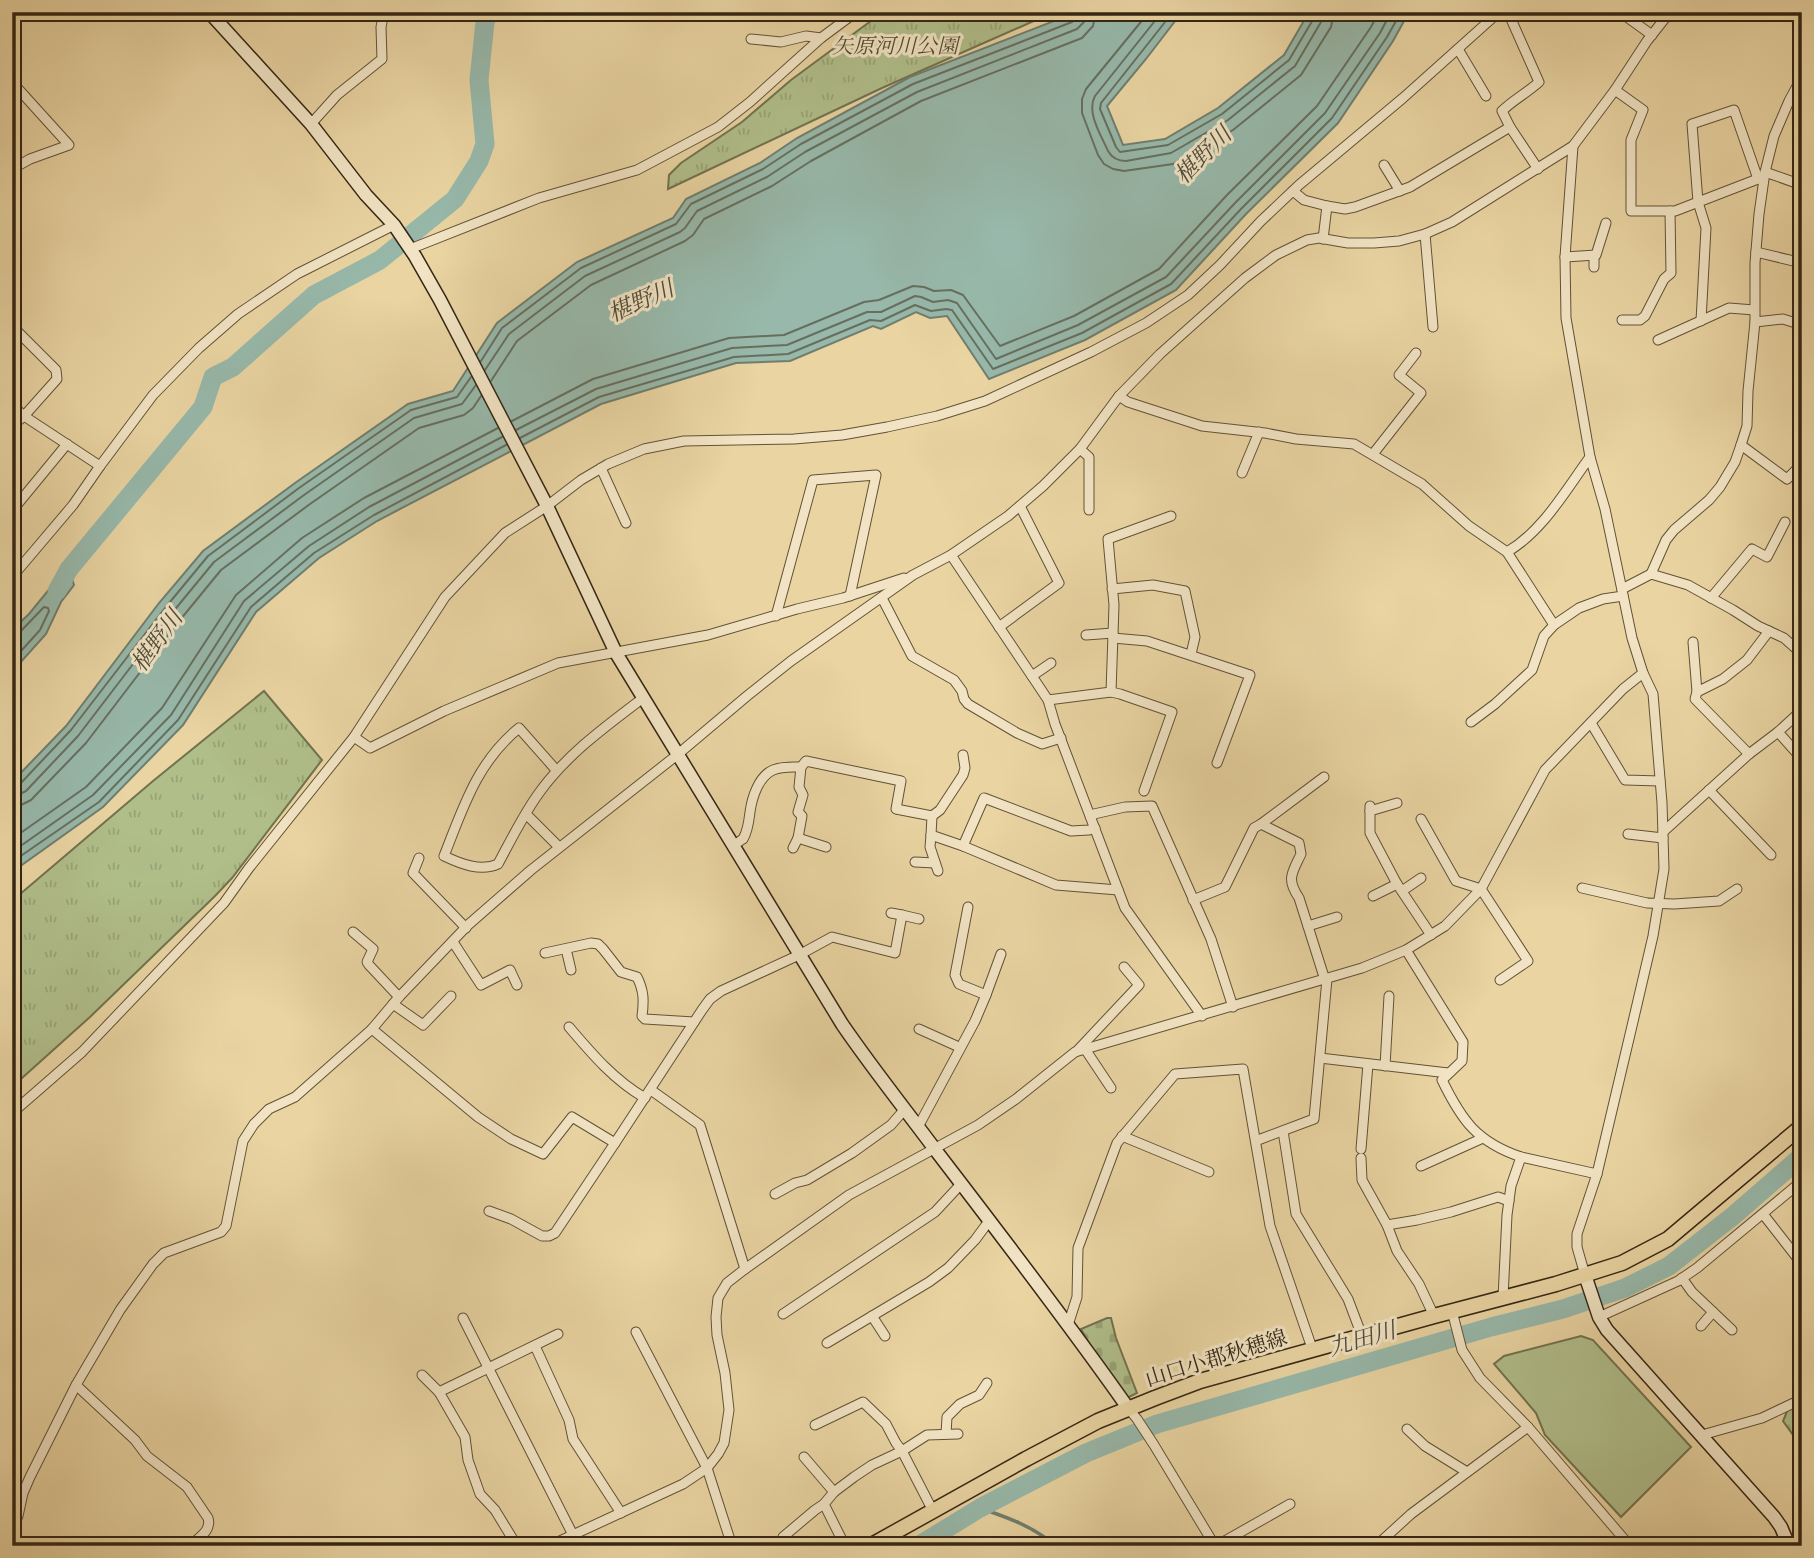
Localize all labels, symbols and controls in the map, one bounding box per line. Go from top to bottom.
park label: 矢原河川公園 [832,34,961,58]
water label: 椹野川 [1169,119,1239,189]
water label: 椹野川 [604,273,681,327]
water label: 椹野川 [126,603,190,677]
water label: 九田川 [1325,1316,1402,1361]
street label: 山口小郡秋穂線 [1142,1325,1290,1391]

